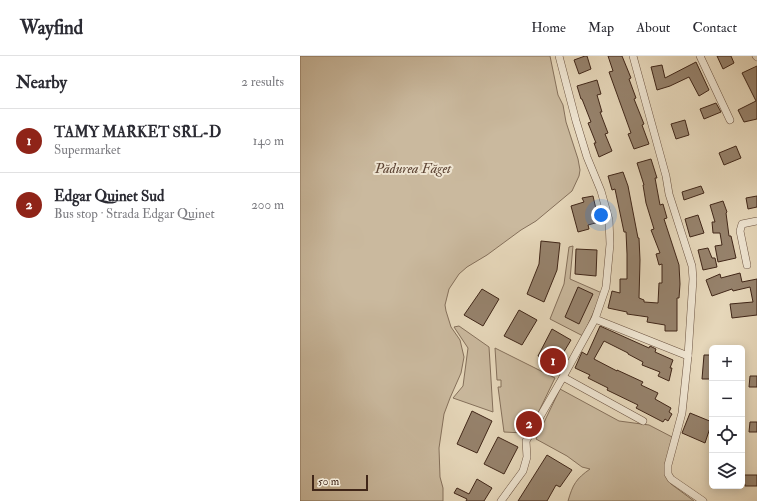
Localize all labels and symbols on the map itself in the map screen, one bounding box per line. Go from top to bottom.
park label: Pădurea Făget [374,160,452,177]
your location [591,205,611,225]
pin: 1 [540,346,566,376]
pin: 2 [516,409,542,439]
scale bar [312,473,368,492]

